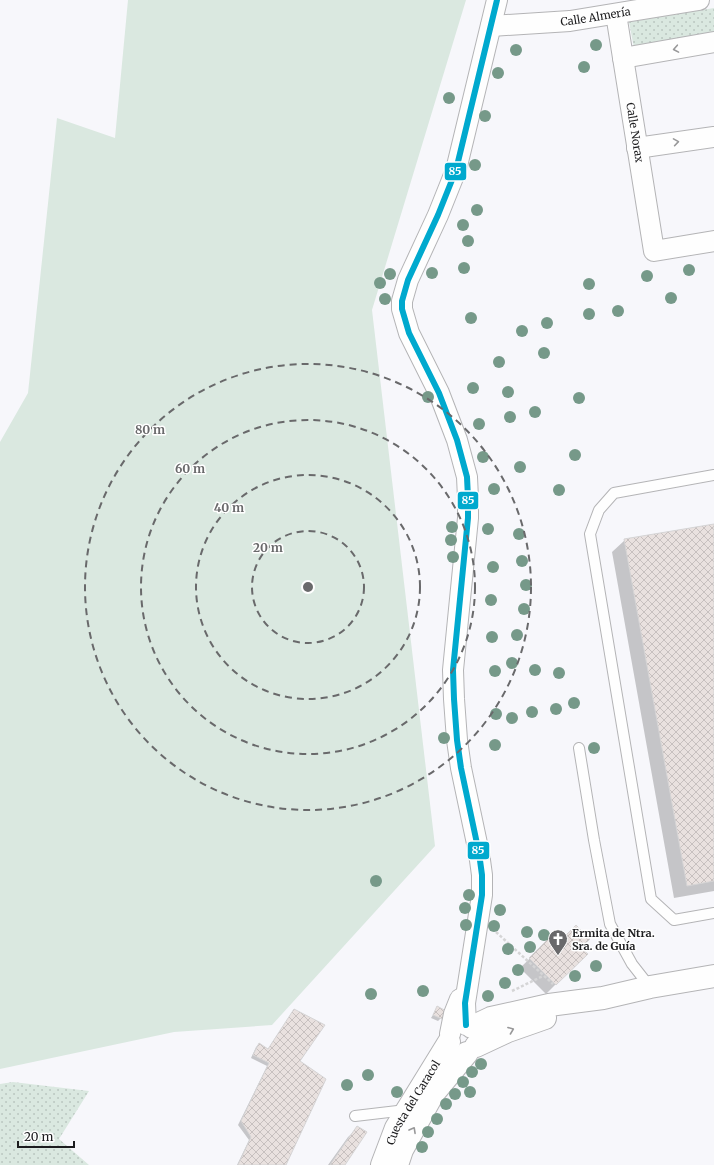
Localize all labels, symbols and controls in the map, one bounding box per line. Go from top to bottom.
street label: Calle Almería [560,4,632,29]
one-way arrow [672,44,679,53]
street label: Calle Norax [623,101,647,164]
one-way arrow [673,139,679,147]
line badge: 85 [444,162,467,181]
text: 85 [449,164,461,178]
text: 80 m [135,422,165,437]
text: 60 m [175,461,205,476]
line badge: 85 [457,491,479,510]
text: 85 [462,493,474,507]
text: 40 m [214,500,244,515]
text: 20 m [253,540,283,555]
centre of rings [301,580,315,594]
line badge: 85 [467,841,490,860]
text: 85 [472,843,484,857]
place label: Ermita de Ntra. Sra. de Guía [572,926,655,953]
church icon: Ermita de Ntra. Sra. de Guía [547,928,569,956]
one-way arrow [508,1027,515,1035]
street label: Cuesta del Caracol [383,1057,443,1147]
scale bar [18,1123,74,1149]
one-way arrow [409,1127,416,1134]
text: 20 m [24,1129,53,1144]

